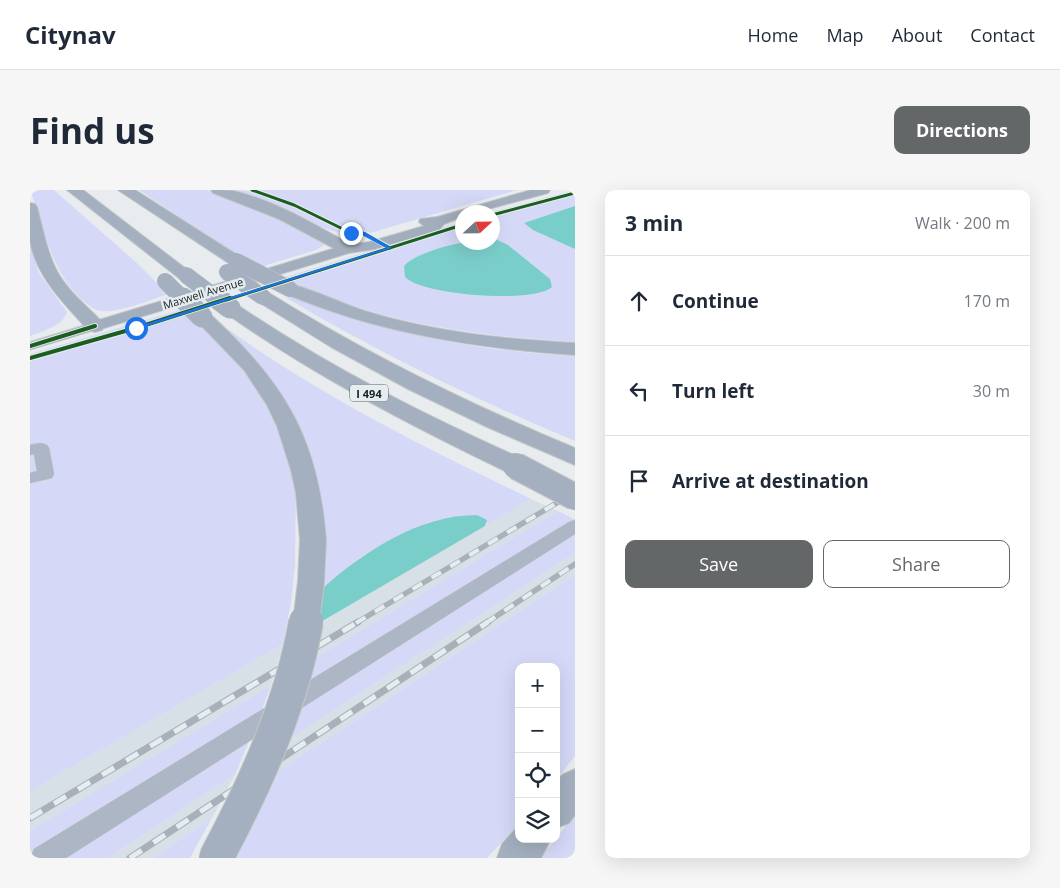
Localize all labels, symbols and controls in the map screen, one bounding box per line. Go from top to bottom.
text: Citynav [25,18,116,51]
text: Home [748,23,798,47]
text: Map [826,23,864,47]
text: About [892,23,942,47]
text: Contact [970,23,1035,47]
button: Directions [894,106,1030,154]
text: Find us [30,107,155,154]
north arrow [455,205,500,250]
text: 3 min [625,209,683,237]
text: Walk · 200 m [915,212,1010,234]
route end [340,222,363,245]
street label: Maxwell Avenue [161,274,245,312]
icon: ahead [625,287,653,315]
text: Continue [672,288,759,314]
text: 170 m [964,290,1010,312]
route start [125,317,148,340]
icon: left [625,377,653,405]
text: Turn left [672,378,754,404]
text: 30 m [973,380,1010,402]
road number: I 494 [350,384,388,402]
icon: arrive [625,467,653,495]
text: Arrive at destination [672,468,869,494]
button: Save [625,540,813,588]
button: Share [823,540,1010,588]
map controls [515,663,560,843]
button: + [515,663,560,708]
button: − [515,708,560,753]
button: locate [515,753,560,798]
button: layers [515,798,560,843]

